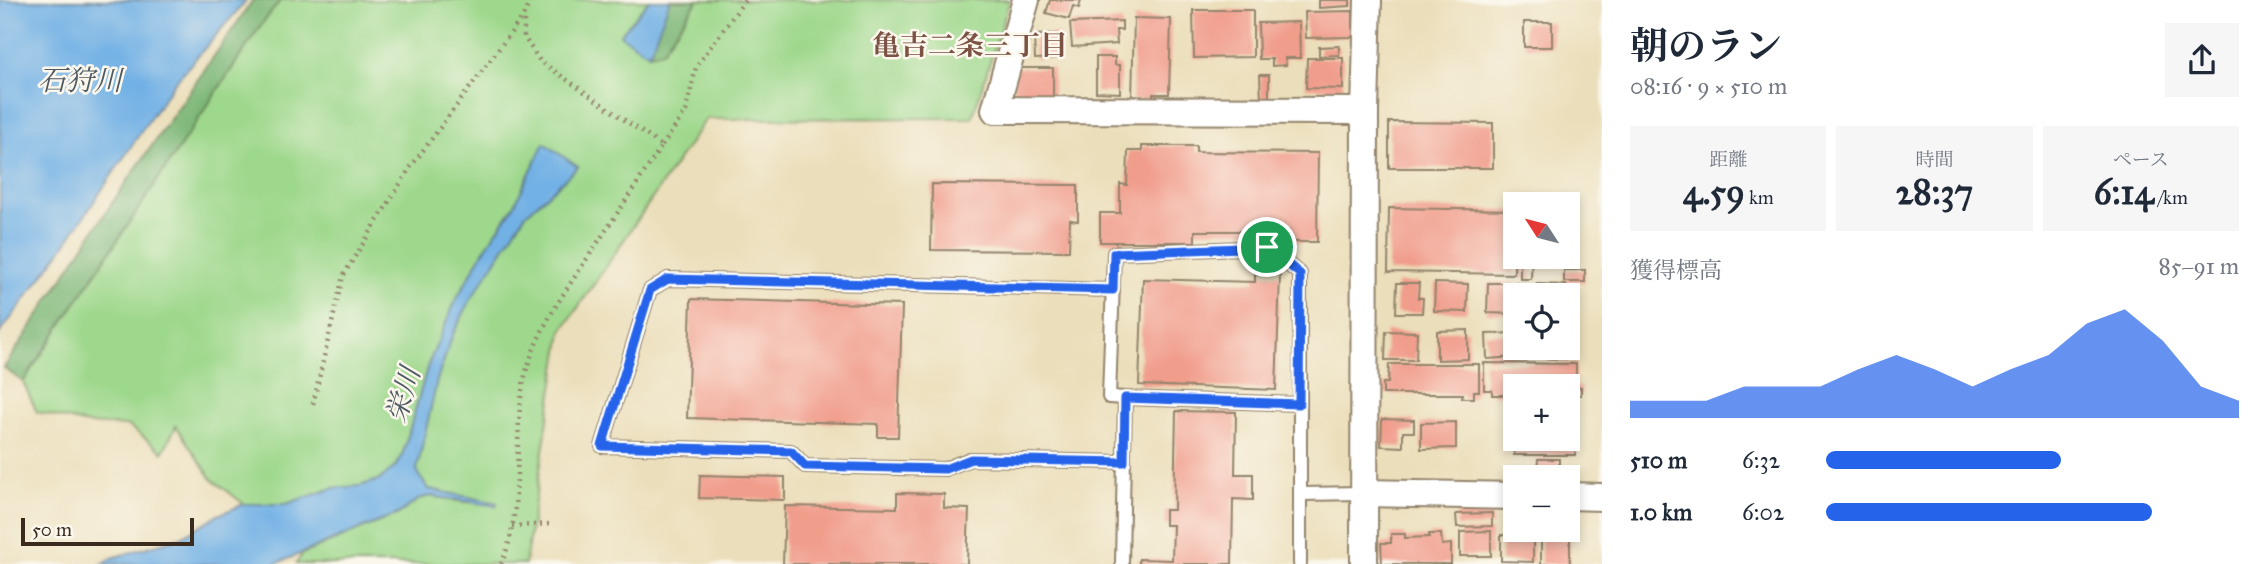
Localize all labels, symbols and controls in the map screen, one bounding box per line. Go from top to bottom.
text: 朝のラン [1630,23,1782,69]
button: share [2165,23,2239,97]
district label: 亀吉二条三丁目 [872,28,1068,63]
water label: 石狩川 [38,63,125,98]
text: 08:16 · 9 × 510 m [1630,72,1787,100]
text: 距離 [1709,148,1747,171]
text: 時間 [1915,148,1954,171]
text: ペース [2113,148,2169,171]
text: 4.59 [1683,171,1745,214]
text: 28:37 [1896,171,1973,214]
text: 6:14 [2094,171,2154,214]
text: km [1745,186,1774,209]
text: /km [2154,186,2188,209]
north arrow [1503,192,1580,270]
map controls [1503,192,1580,542]
pin [1237,217,1297,277]
icon: arrive [1248,228,1286,266]
text: 85–91 m [2158,252,2239,280]
text: 獲得標高 [1630,256,1722,284]
button: locate [1503,283,1580,360]
water label: 栄川 [378,360,429,427]
button: + [1503,374,1580,451]
text: 510 m [1630,446,1687,474]
text: 6:32 [1742,446,1780,474]
button: − [1503,465,1580,542]
text: 1.0 km [1630,498,1692,526]
text: 6:02 [1742,498,1784,526]
scale bar [21,515,194,547]
text: 50 m [32,518,72,541]

